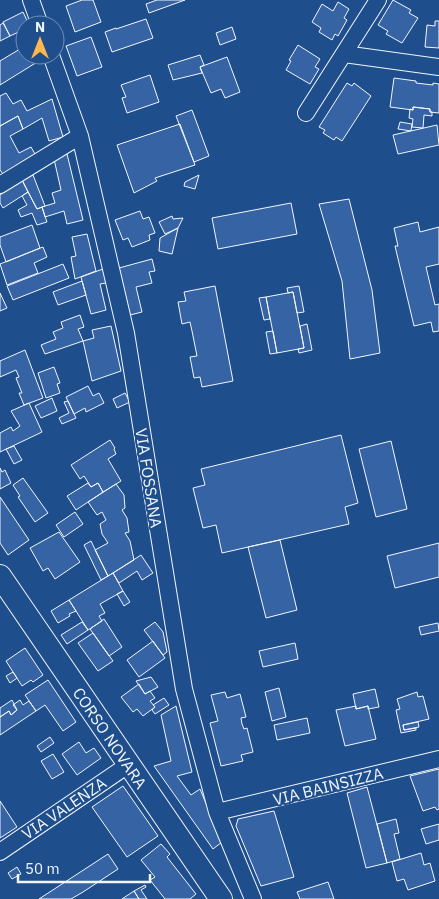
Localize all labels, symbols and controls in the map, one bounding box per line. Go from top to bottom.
north arrow [15,15,65,65]
text: N [35,18,45,36]
street label: VIA FOSSANA [131,427,167,529]
street label: CORSO NOVARA [69,684,151,792]
street label: VIA BAINSIZZA [271,763,385,809]
street label: VIA VALENZA [18,772,110,844]
scale bar [18,852,150,884]
text: 50 m [25,859,60,878]

